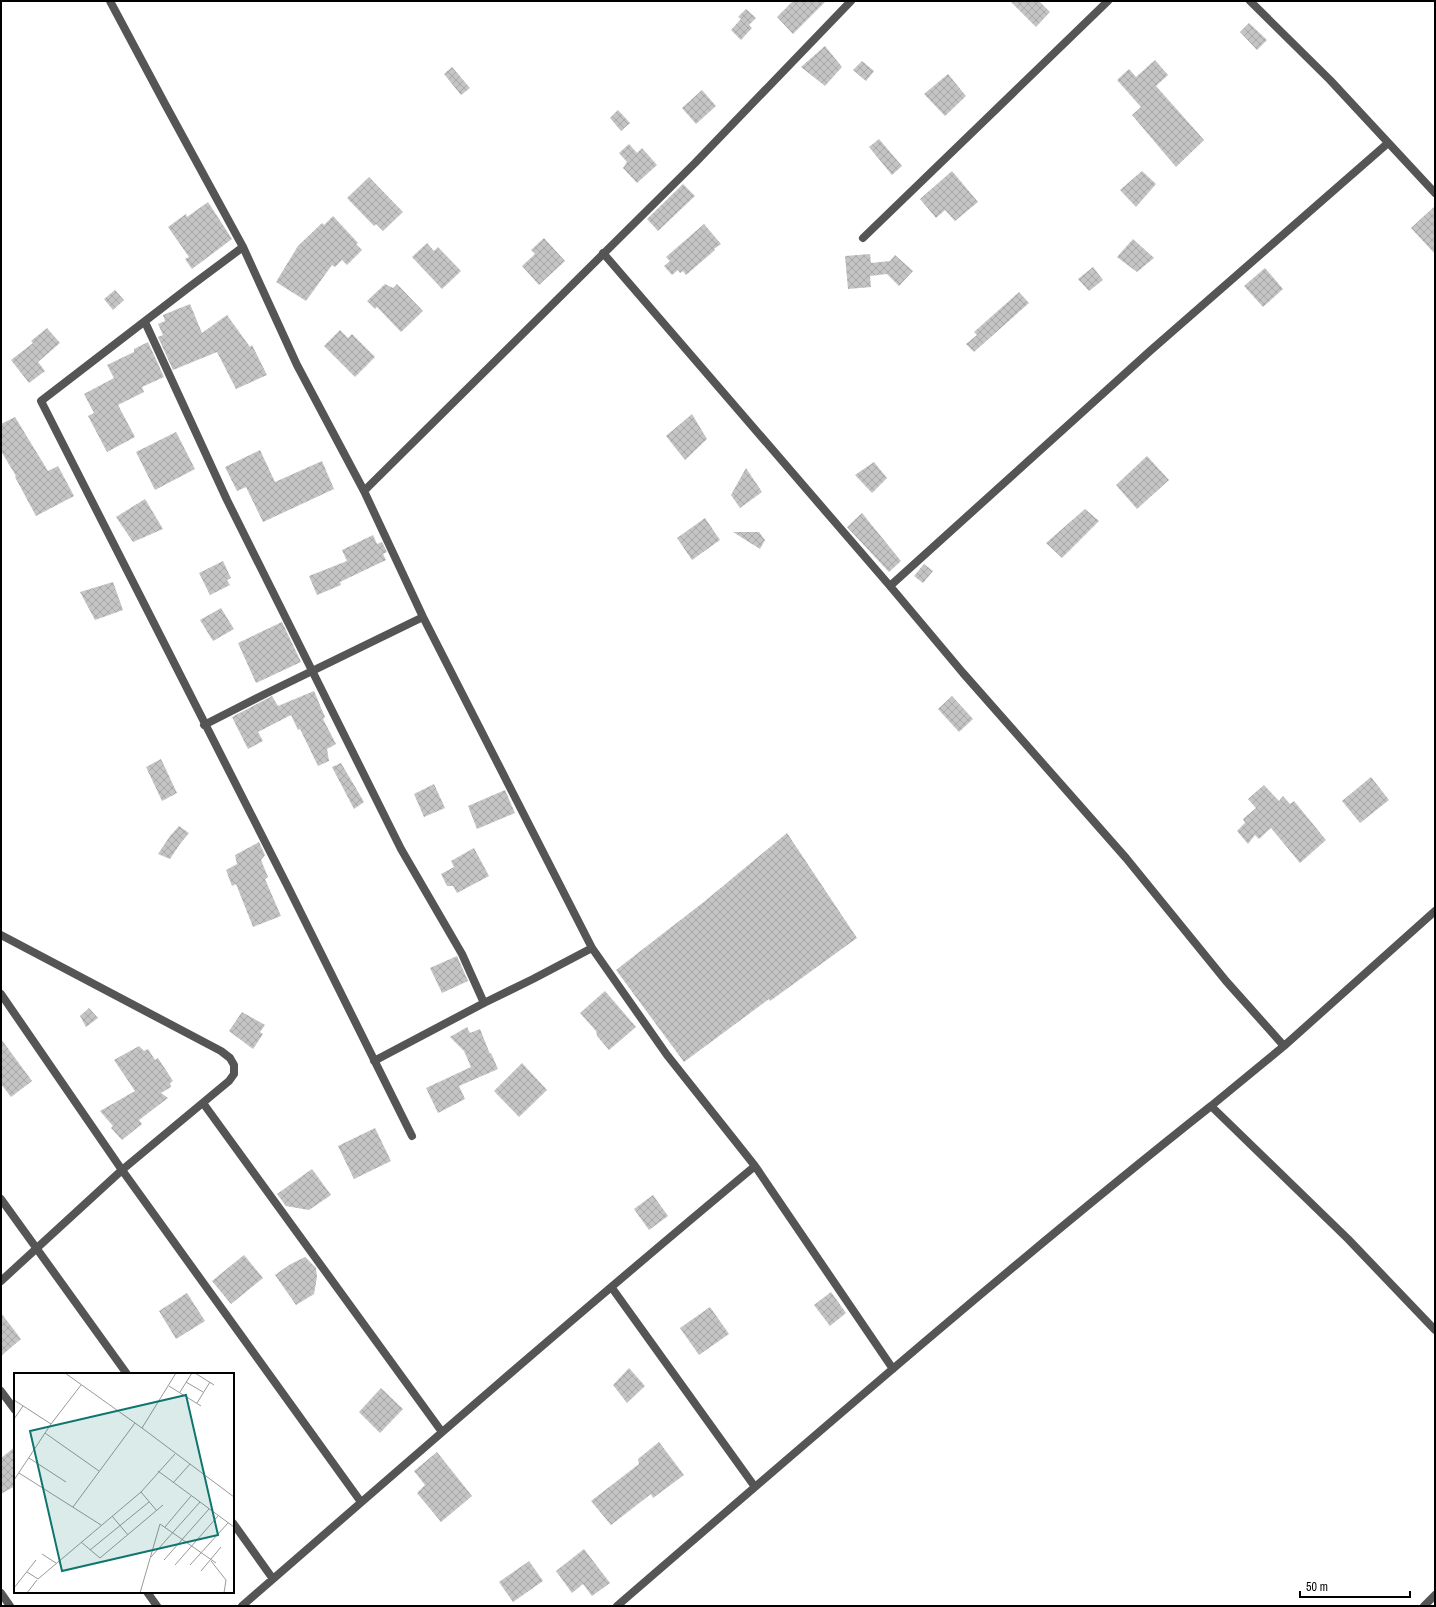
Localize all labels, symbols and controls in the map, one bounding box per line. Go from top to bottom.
inset map [14,1373,234,1593]
scale bar [1300,1573,1410,1599]
text: 50 m [1306,1579,1328,1595]

